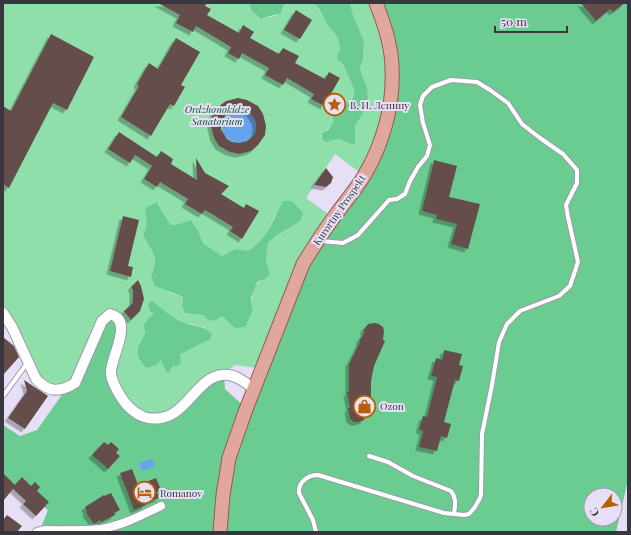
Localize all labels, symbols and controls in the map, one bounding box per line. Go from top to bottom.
scale bar [495,8,567,34]
text: 50 m [501,13,527,29]
place icon: В. И. Ленину [322,92,348,118]
place label: В. И. Ленину [350,98,409,112]
park label: Ordzhonokidze Sanatorium [185,102,250,128]
street label: Kurortny Prospekt [309,172,369,248]
shop icon: Ozon [352,393,378,419]
place label: Ozon [380,399,404,413]
hotel icon: Romanov [131,480,157,506]
place label: Romanov [160,486,202,500]
north arrow [583,487,623,527]
text: С [585,505,602,520]

